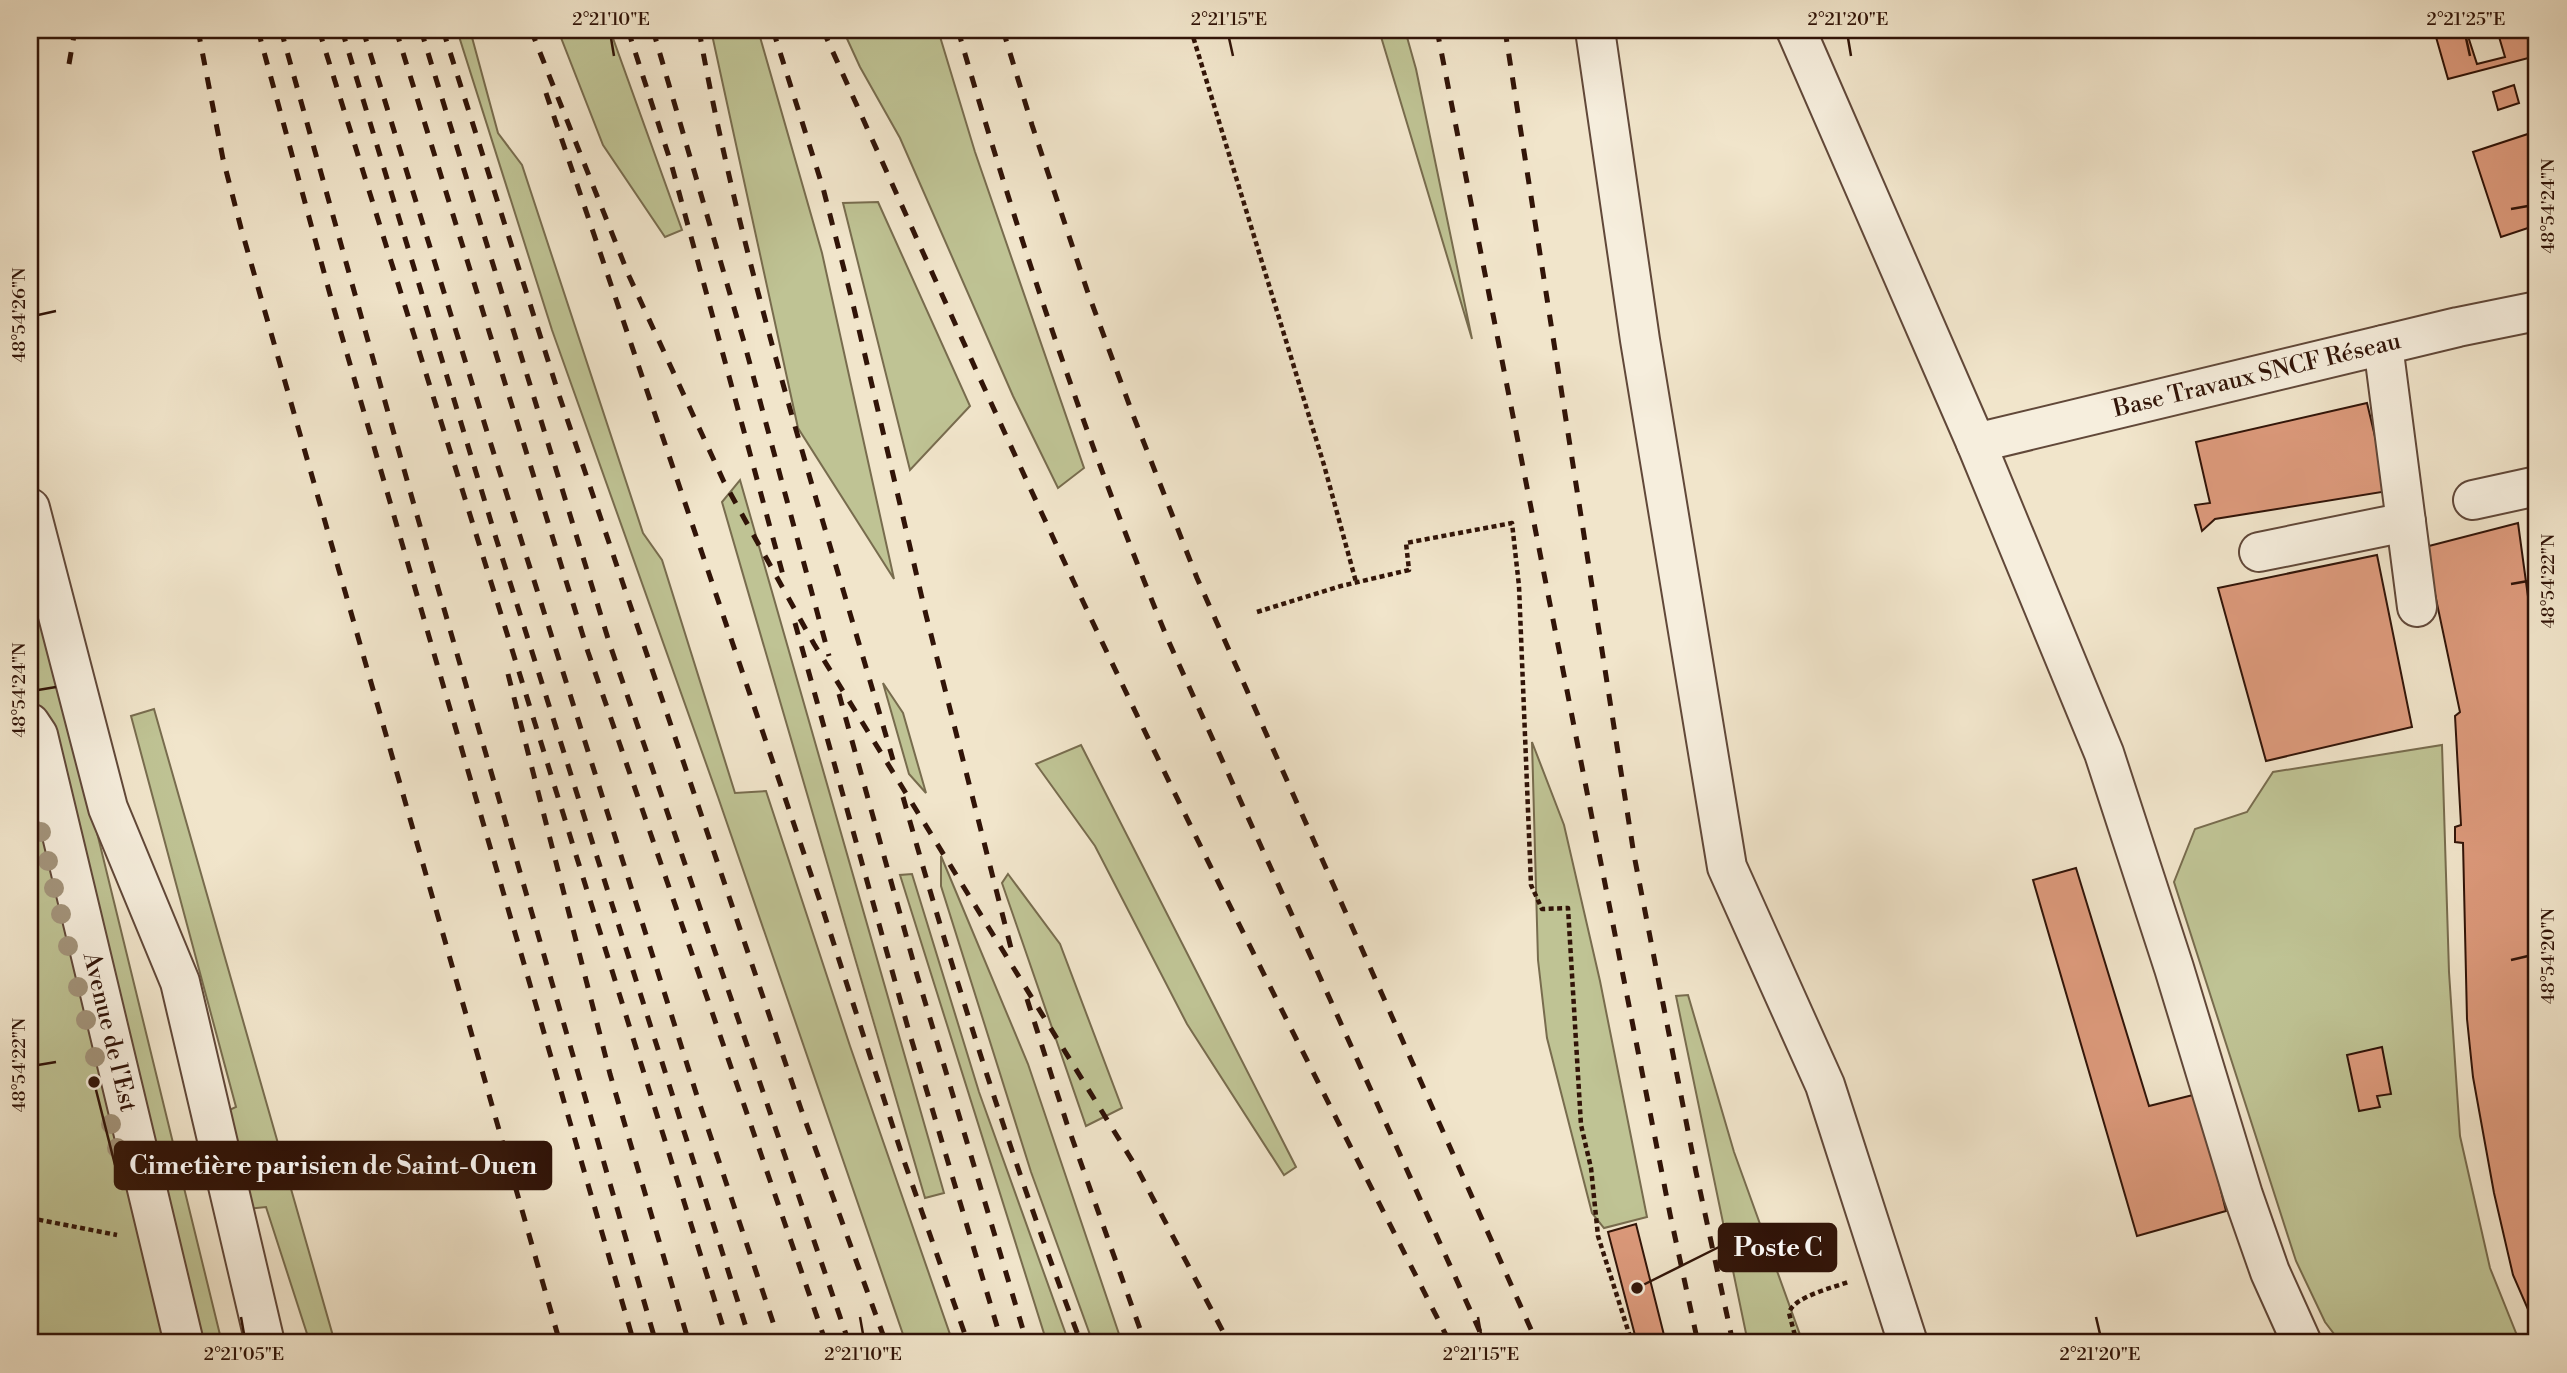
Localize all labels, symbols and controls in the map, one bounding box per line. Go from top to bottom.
text: 2°21'10"E [572,8,650,31]
text: 2°21'15"E [1191,8,1267,31]
text: 2°21'20"E [1808,8,1888,31]
text: 2°21'25"E [2427,8,2505,31]
text: 48°54'24"N [2537,158,2560,253]
text: 48°54'26"N [8,267,31,362]
street label: Base Travaux SNCF Réseau [2109,326,2404,425]
text: 48°54'22"N [2537,533,2560,628]
text: 48°54'24"N [8,642,31,737]
text: 48°54'20"N [2537,907,2560,1004]
street label: Avenue de l'Est [75,948,143,1115]
text: 48°54'22"N [8,1017,31,1112]
callout: Cimetière parisien de Saint-Ouen [115,1142,551,1189]
text: Cimetière parisien de Saint-Ouen [129,1150,537,1182]
callout: Poste C [1719,1224,1836,1271]
text: Poste C [1733,1232,1823,1264]
text: 2°21'05"E [204,1343,284,1366]
text: 2°21'10"E [824,1343,902,1366]
text: 2°21'15"E [1443,1343,1519,1366]
text: 2°21'20"E [2060,1343,2140,1366]

